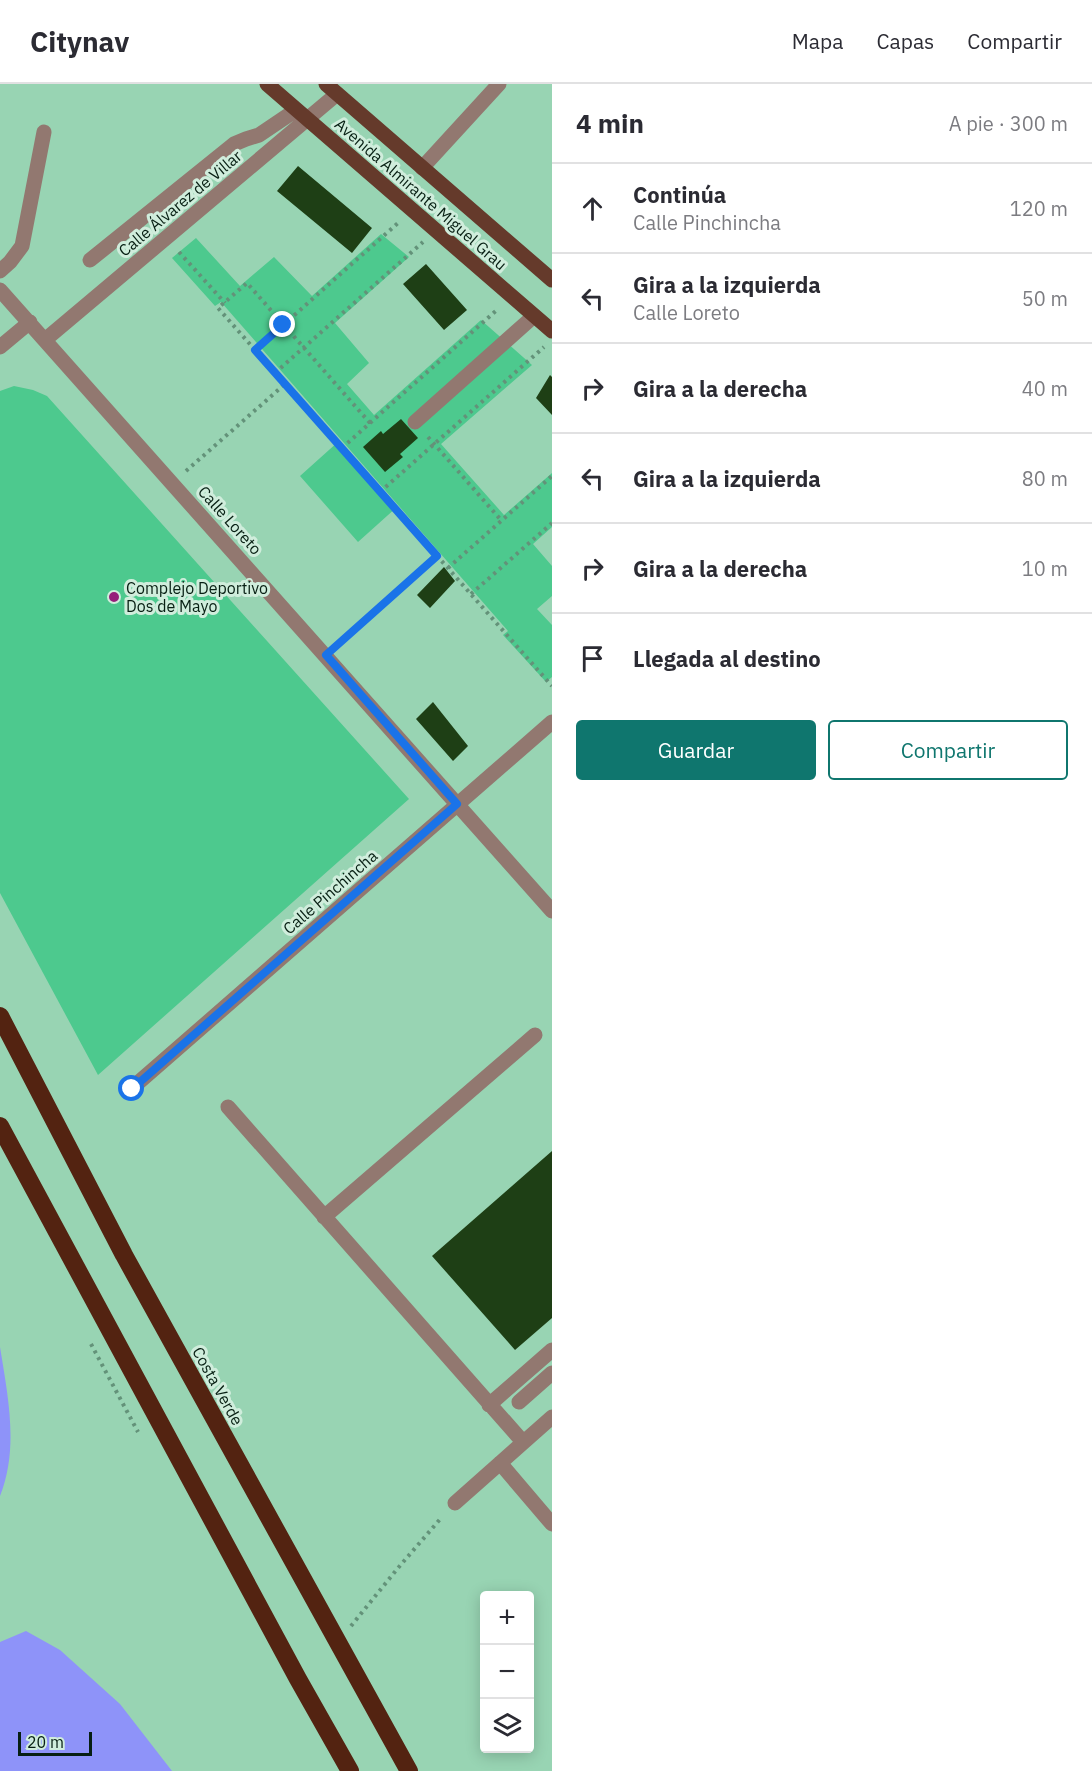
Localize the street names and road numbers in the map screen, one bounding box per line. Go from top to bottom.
street label: Avenida Almirante Miguel Grau [331,114,511,274]
street label: Calle Álvarez de Villar [114,145,246,260]
street label: Calle Loreto [194,482,266,559]
street label: Calle Pinchincha [279,845,382,938]
street label: Costa Verde [188,1343,248,1429]

